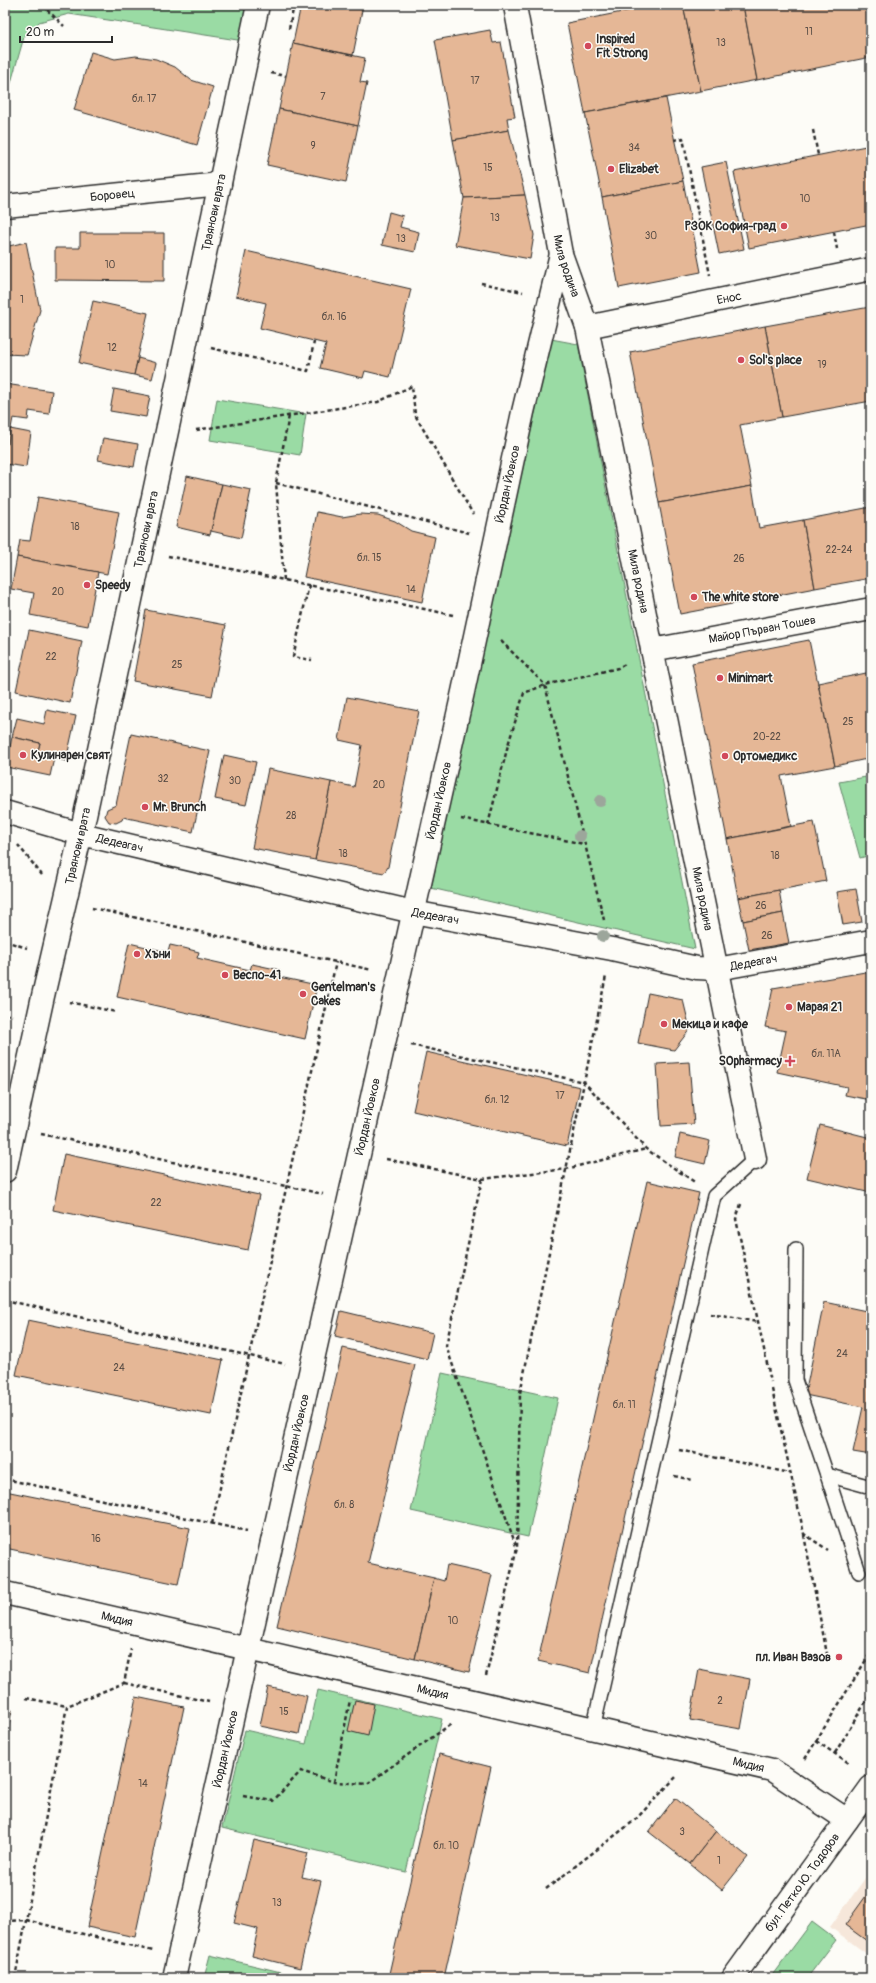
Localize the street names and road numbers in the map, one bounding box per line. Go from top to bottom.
street label: Траянови врата [199,172,230,253]
street label: Боровец [89,186,136,205]
street label: Мила родина [550,233,583,300]
street label: Енос [716,289,743,308]
street label: Йордан Йовков [493,444,524,524]
street label: Траянови врата [131,489,162,569]
street label: Мила родина [624,548,652,615]
street label: Майор Първан Тошев [707,612,817,647]
street label: Йордан Йовков [423,760,455,841]
street label: Траянови врата [62,806,95,886]
street label: Дедеагач [94,831,145,856]
street label: Мила родина [688,866,716,932]
street label: Дедеагач [410,905,460,928]
street label: Дедеагач [728,951,779,975]
street label: Йордан Йовков [352,1076,384,1157]
street label: Йордан Йовков [281,1393,313,1473]
street label: Мидия [100,1608,135,1630]
street label: Мидия [415,1681,450,1703]
street label: Йордан Йовков [210,1709,242,1789]
street label: Мидия [731,1754,766,1776]
street label: бул. Петко Ю. Тодоров [762,1830,843,1935]

